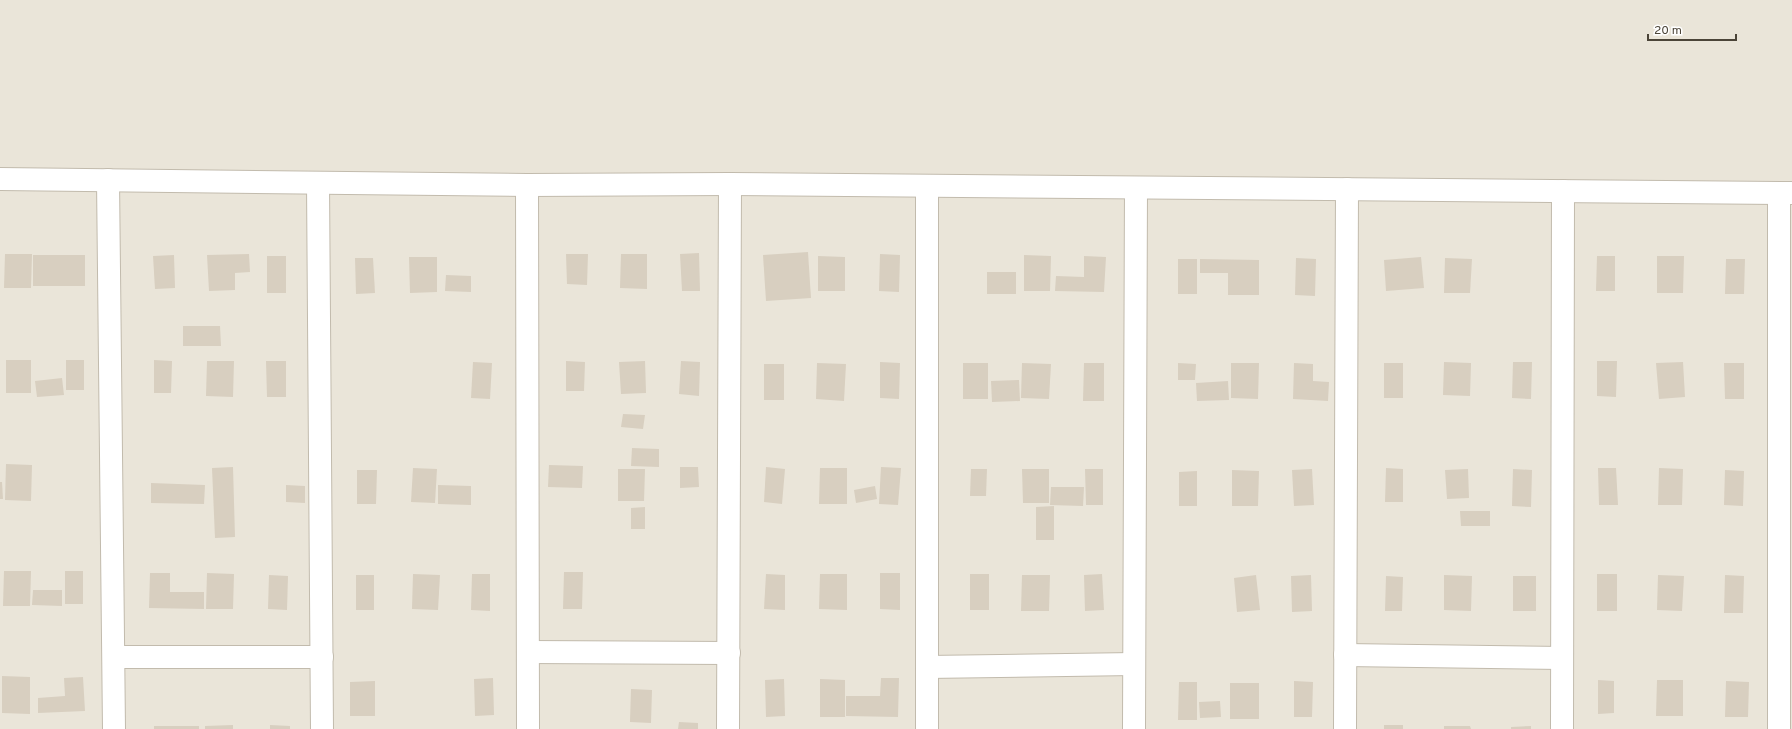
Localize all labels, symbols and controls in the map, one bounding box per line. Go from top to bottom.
scale bar [1648,16,1736,42]
text: 20 m [1654,23,1682,39]

